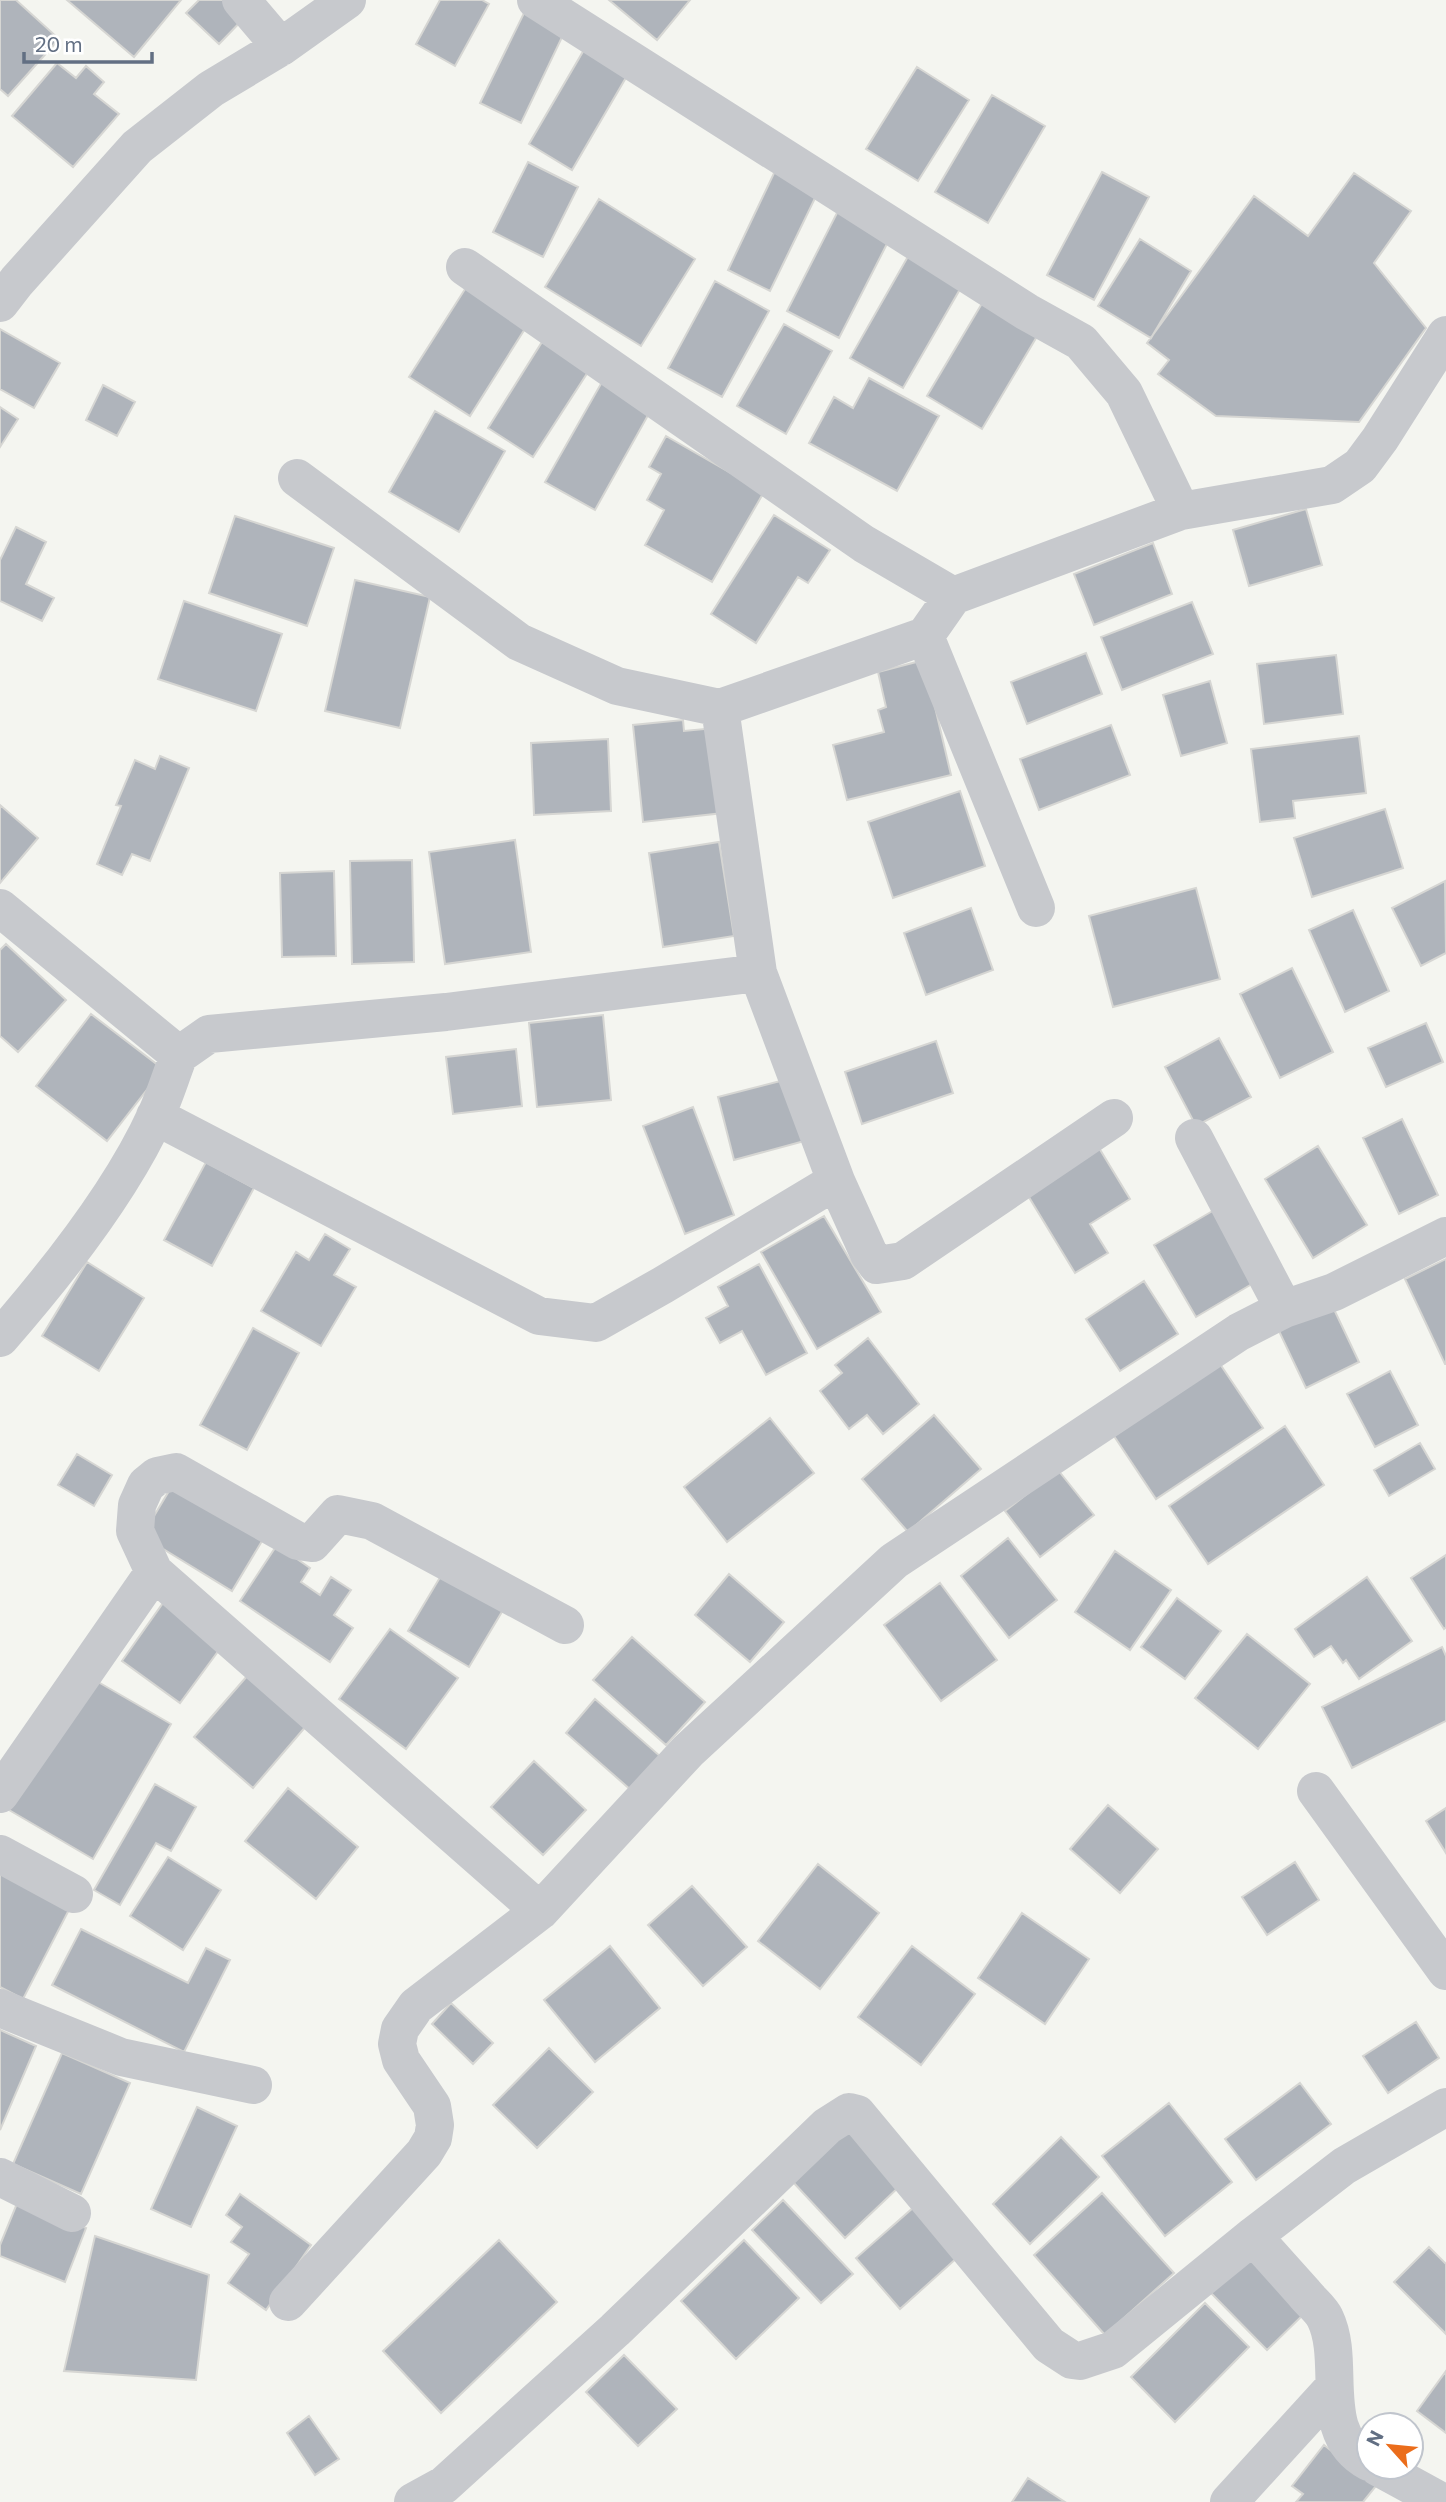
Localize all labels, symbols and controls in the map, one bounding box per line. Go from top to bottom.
scale bar [24,21,152,65]
text: 20 m [35,31,83,56]
north arrow [1355,2411,1425,2481]
text: N [1361,2426,1388,2450]

